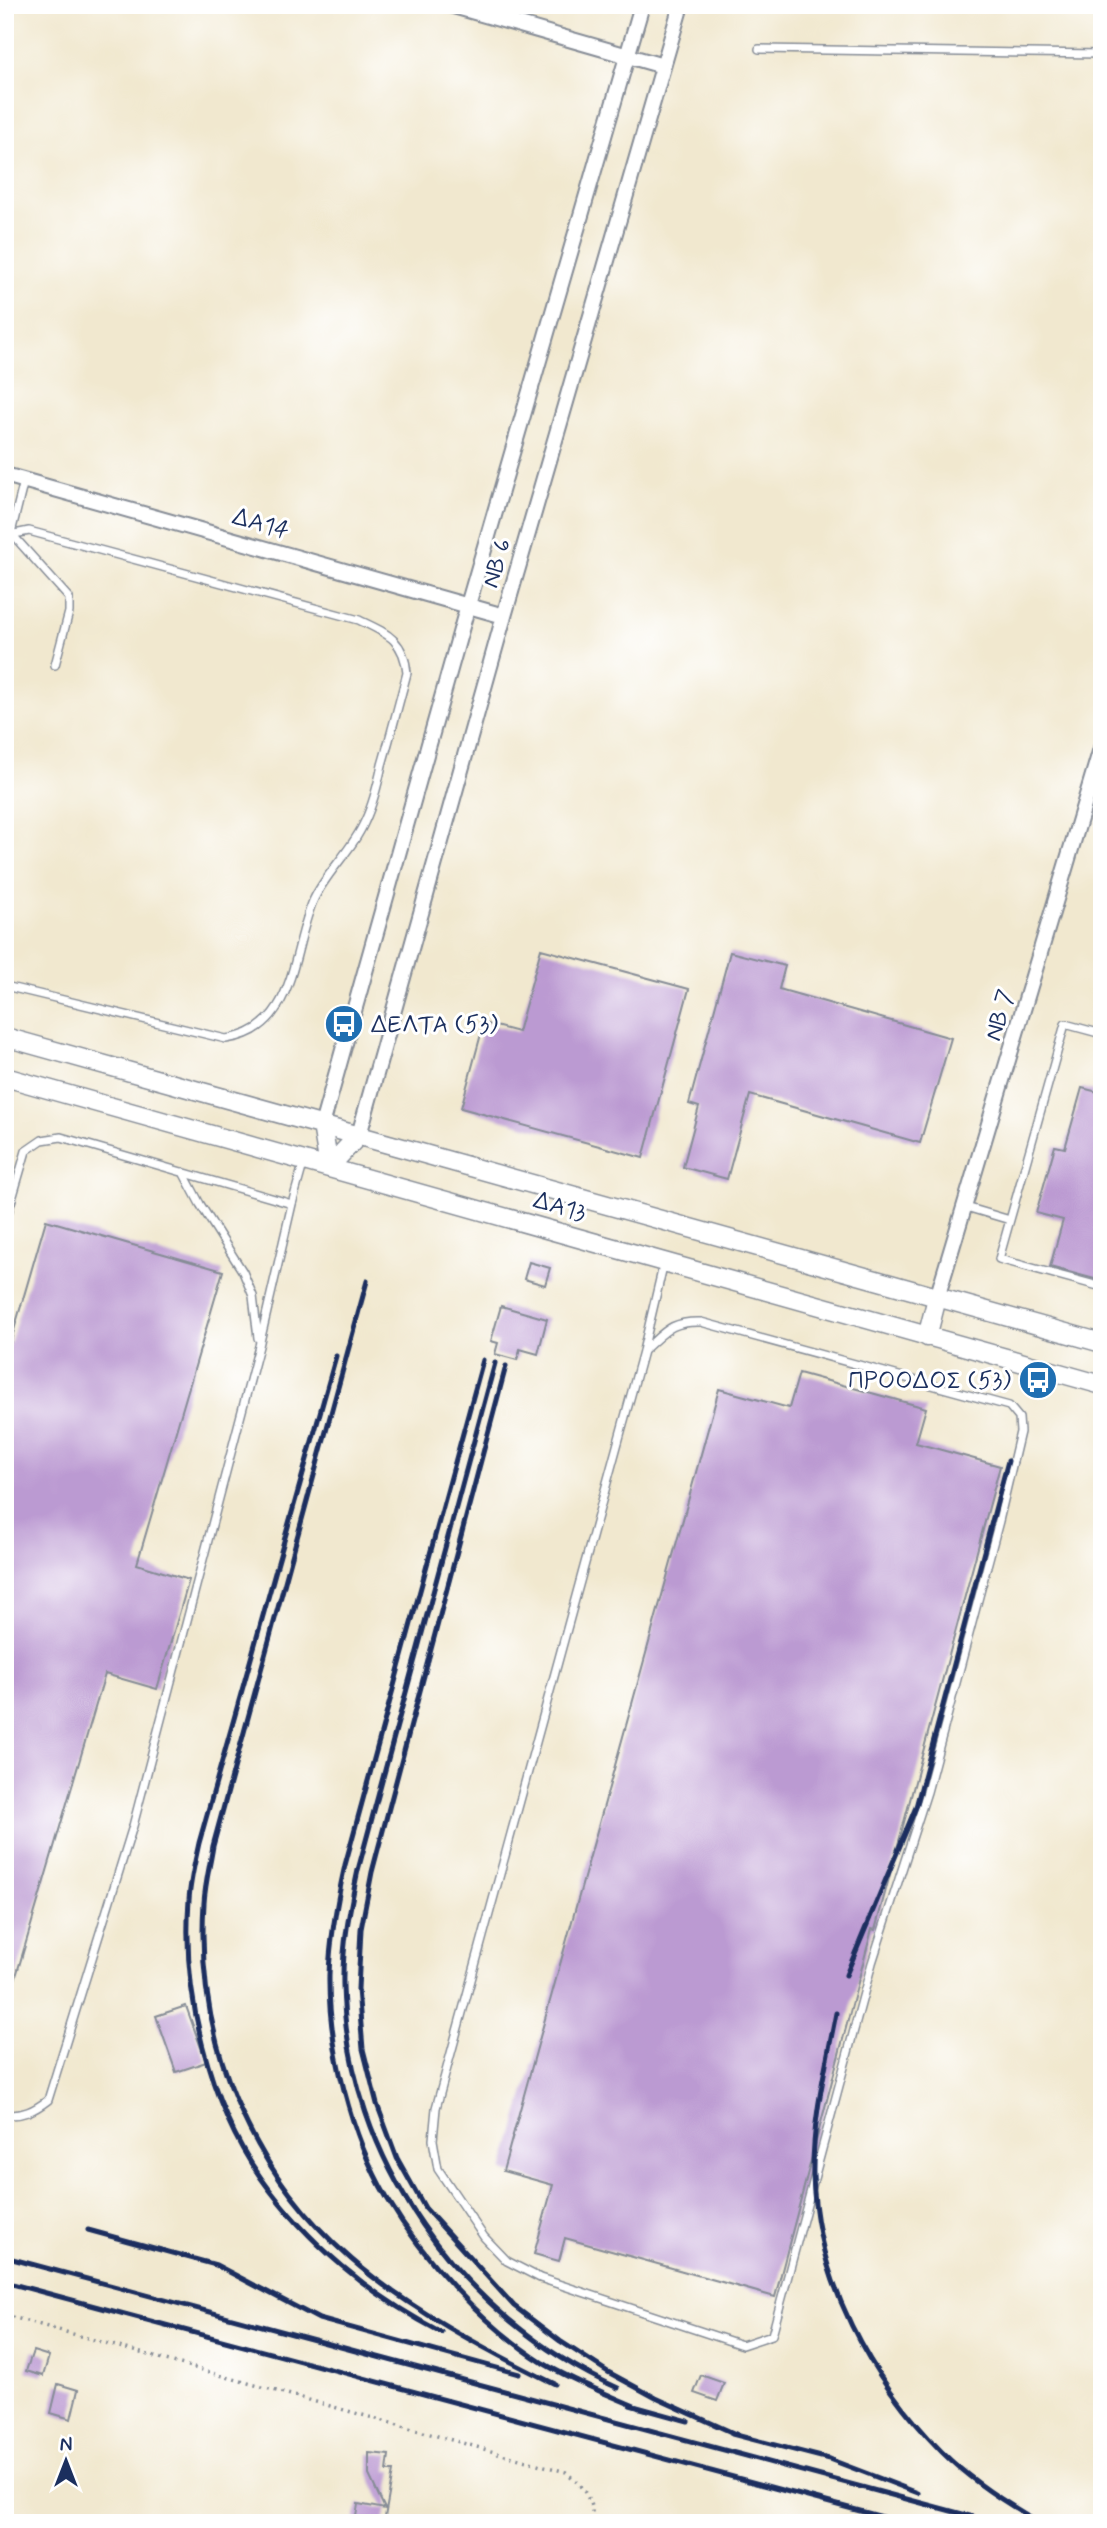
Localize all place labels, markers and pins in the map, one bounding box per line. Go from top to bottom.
bus stop icon: ΔΕΛΤΑ (53) [323,1003,365,1045]
place label: ΔΕΛΤΑ (53) [371,1010,498,1041]
bus stop icon: ΠΡΟΟΔΟΣ (53) [1017,1359,1059,1401]
place label: ΠΡΟΟΔΟΣ (53) [848,1366,1011,1397]

